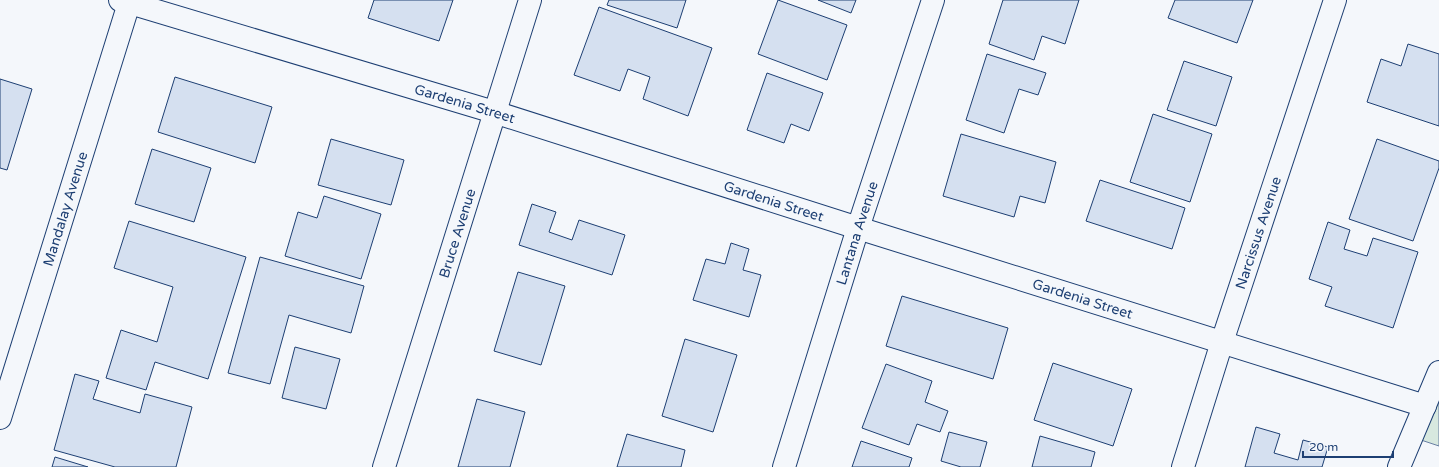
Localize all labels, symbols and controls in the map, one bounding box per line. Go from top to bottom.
street label: Gardenia Street [412,81,518,127]
street label: Mandalay Avenue [40,150,91,268]
street label: Narcissus Avenue [1232,174,1285,292]
street label: Gardenia Street [721,178,826,226]
street label: Lantana Avenue [833,179,882,287]
street label: Bruce Avenue [436,186,480,280]
street label: Gardenia Street [1030,275,1135,323]
scale bar [1303,433,1393,459]
text: 20 m [1309,440,1338,454]

